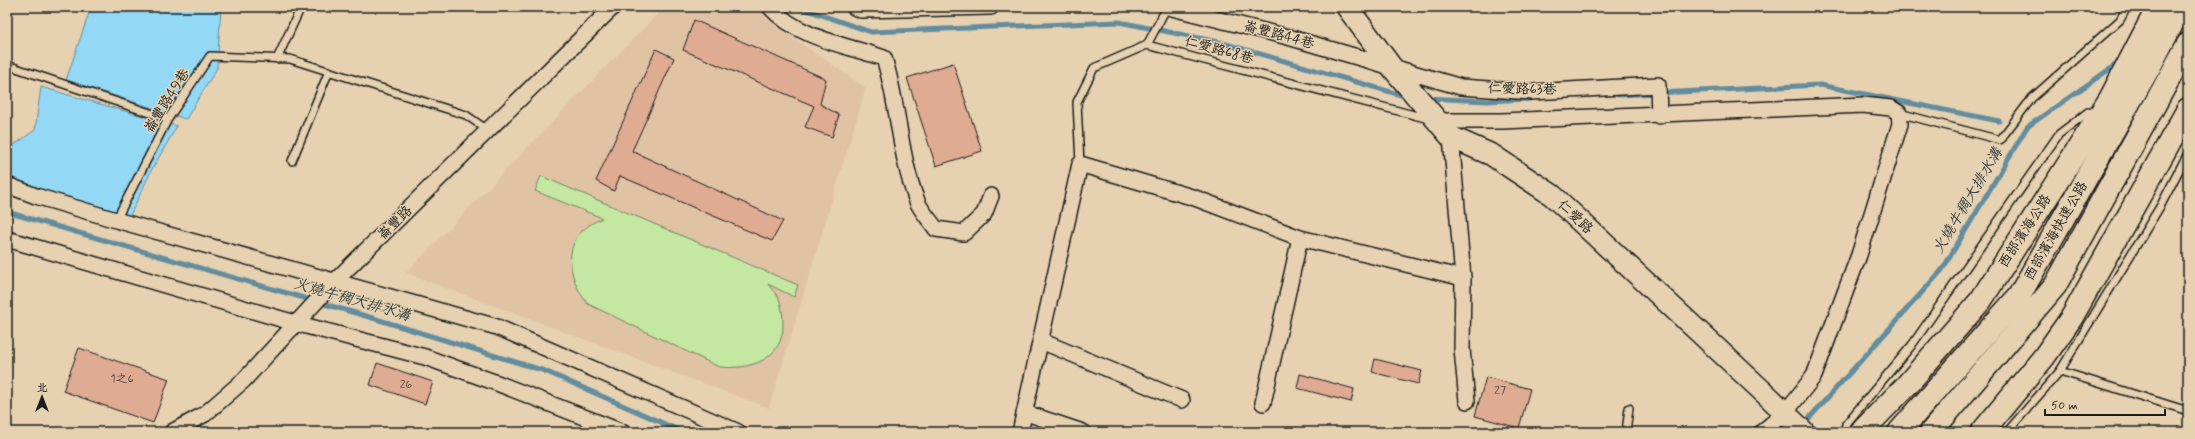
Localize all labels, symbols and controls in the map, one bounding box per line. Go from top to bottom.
street label: 崙豐路44巷 [1242,17,1317,53]
street label: 仁愛路68巷 [1182,32,1257,68]
street label: 崙豐路49巷 [140,65,194,137]
street label: 仁愛路63巷 [1487,79,1558,99]
water label: 火燒牛稠大排水溝 [1929,143,2009,258]
street label: 西部濱海快速公路 [2020,178,2092,284]
street label: 西部濱海公路 [1995,191,2055,271]
street label: 仁愛路 [1554,196,1596,238]
street label: 崙豐路 [374,202,416,244]
water label: 火燒牛稠大排水溝 [292,274,414,327]
house number: 1之6 [110,371,134,387]
north arrow [22,377,62,417]
house number: 26 [400,377,413,393]
text: 北 [37,381,48,395]
house number: 27 [1494,383,1506,399]
scale bar [2045,391,2165,417]
text: 50 m [2051,398,2078,414]

